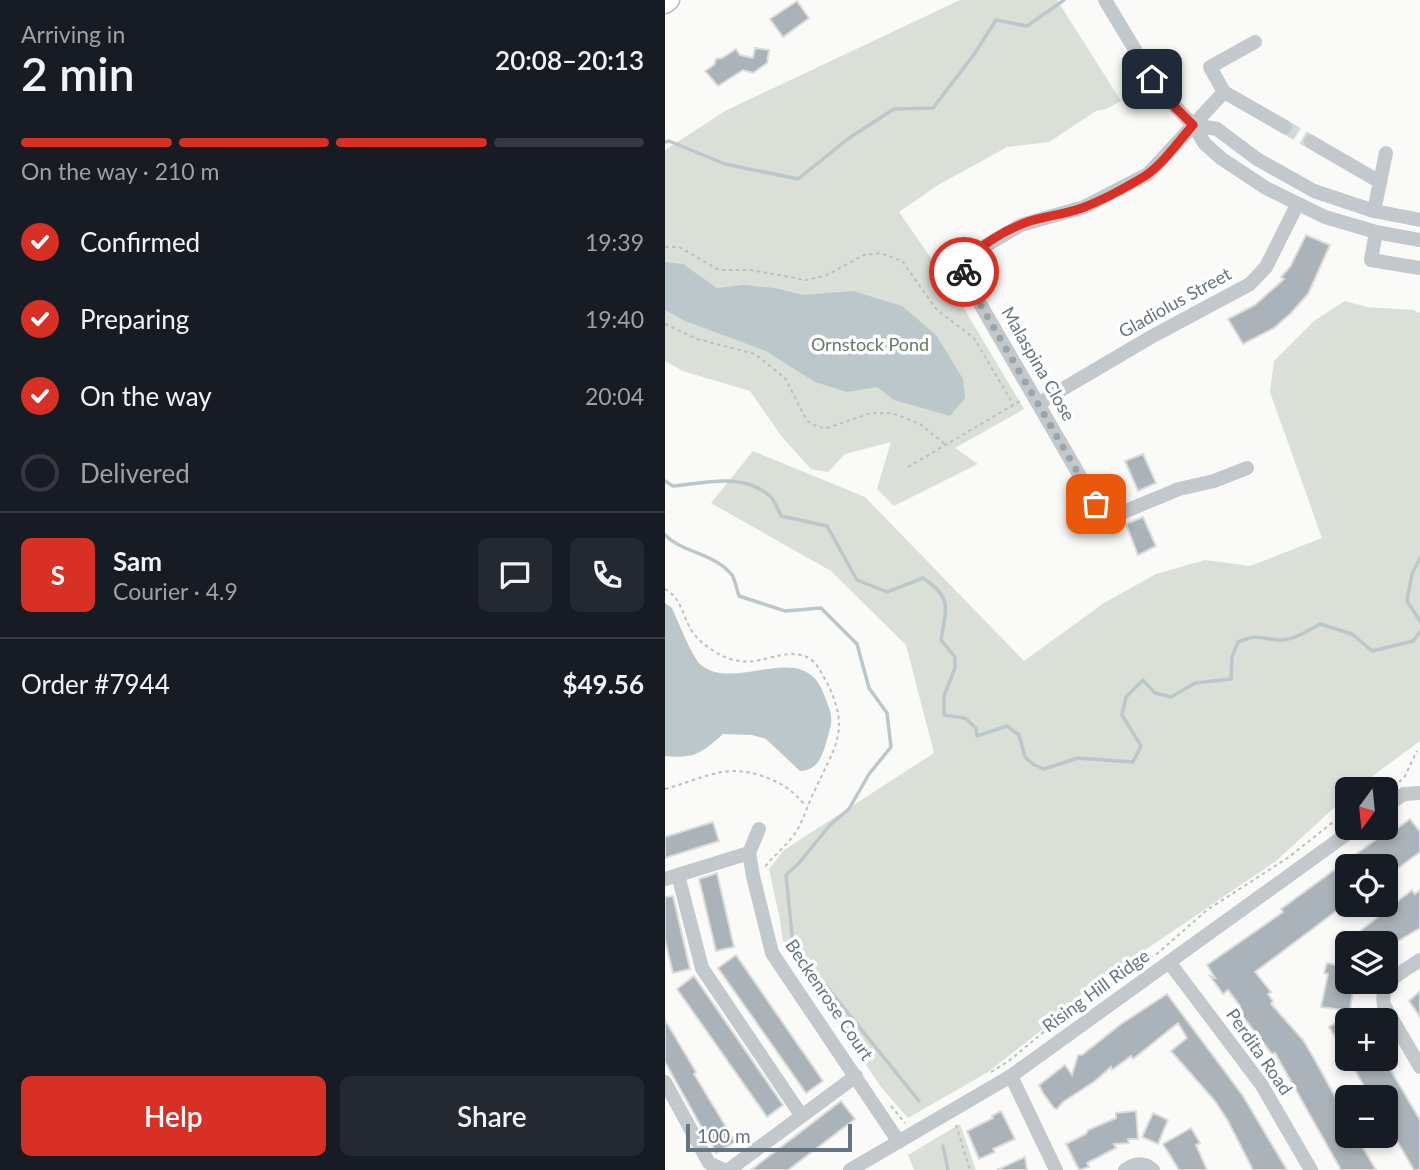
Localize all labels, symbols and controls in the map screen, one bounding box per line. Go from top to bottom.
text: Arriving in [21,20,125,48]
text: 20:08–20:13 [495,44,644,76]
text: 2 min [21,46,135,101]
pin [1122,49,1182,109]
icon: home [1133,60,1171,98]
text: On the way · 210 m [21,157,220,185]
icon: check [21,223,59,261]
text: Confirmed [80,226,200,258]
text: 19:39 [585,228,644,256]
courier [929,237,999,307]
icon: bike [945,253,983,291]
street label: Gladiolus Street [1115,262,1235,342]
icon: check [21,300,59,338]
street label: Malaspina Close [997,302,1080,425]
text: Preparing [80,303,189,335]
text: 19:40 [585,305,644,333]
park label: Ornstock Pond [811,333,929,355]
icon: check [21,377,59,415]
text: On the way [80,380,212,412]
text: 20:04 [585,382,644,410]
text: Delivered [80,457,190,489]
pin [1066,474,1126,534]
icon: bag [1077,485,1115,523]
button: chat [478,538,552,612]
button: phone [570,538,644,612]
text: Sam [113,545,162,577]
text: S [51,559,65,591]
text: Courier · 4.9 [113,577,238,605]
text: Order #7944 [21,668,170,700]
text: $49.56 [562,668,644,700]
north arrow [1335,777,1398,840]
map controls [1335,777,1398,1148]
button: locate [1335,854,1398,917]
button: layers [1335,931,1398,994]
street label: Beckenrose Court [781,935,879,1065]
street label: Rising Hill Ridge [1038,944,1153,1036]
street label: Perdita Road [1222,1004,1298,1099]
button: + [1335,1008,1398,1071]
button: Help [21,1076,326,1156]
button: Share [340,1076,644,1156]
button: − [1335,1085,1398,1148]
scale bar [686,1121,852,1153]
text: 100 m [697,1124,751,1147]

